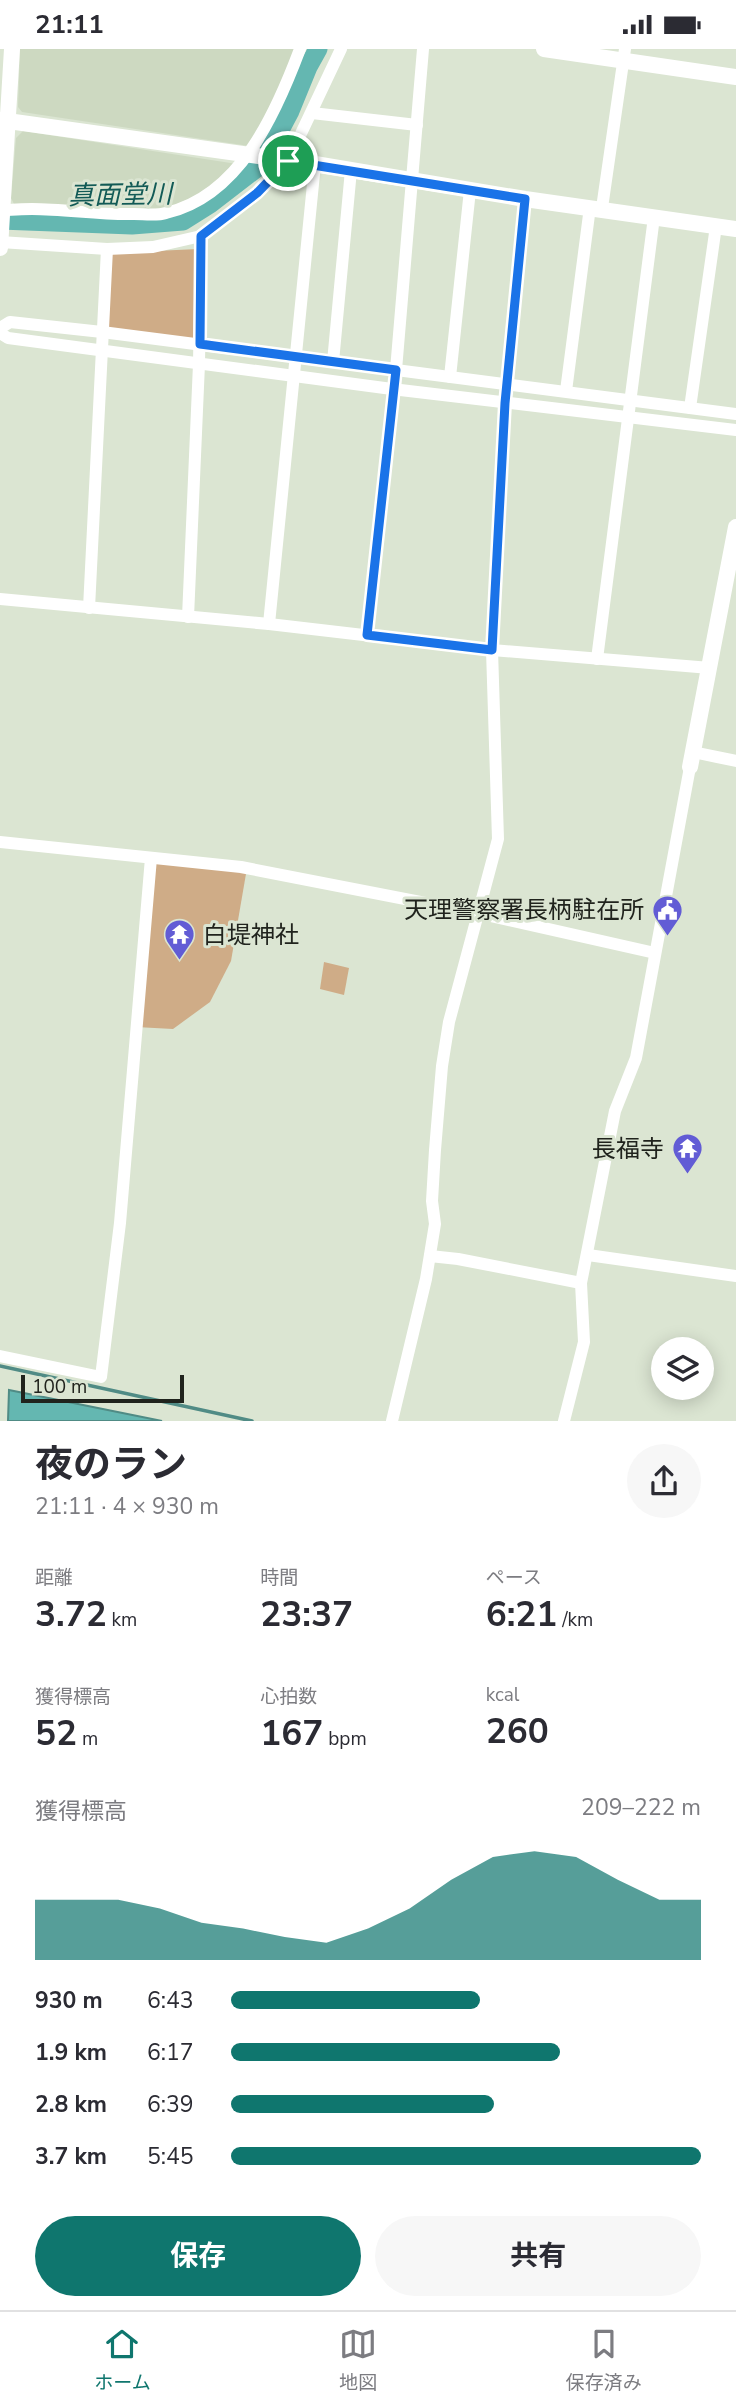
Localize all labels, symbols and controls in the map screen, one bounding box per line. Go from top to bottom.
text: 21:11 [35,7,104,42]
pin [258,131,318,191]
icon: arrive [269,142,307,180]
water label: 真面堂川 [68,177,175,213]
public building icon: 天理警察署長柄駐在所 [650,893,684,937]
place label: 天理警察署長柄駐在所 [404,894,644,926]
temple icon: 白堤神社 [163,918,197,962]
place label: 白堤神社 [203,919,299,951]
temple icon: 長福寺 [670,1132,704,1176]
place label: 長福寺 [592,1133,664,1165]
map controls [651,1337,714,1400]
button: layers [651,1337,714,1400]
scale bar [21,1372,184,1404]
text: 100 m [32,1374,87,1400]
text: 夜のラン [35,1439,187,1490]
button: share [627,1444,701,1518]
text: 21:11 · 4 × 930 m [35,1491,219,1522]
text: 距離 [35,1565,73,1591]
text: 時間 [260,1565,298,1591]
text: ペース [486,1565,542,1591]
text: 3.72 [35,1591,107,1638]
text: 23:37 [260,1591,353,1638]
text: 6:21 [486,1591,557,1638]
text: km [107,1607,137,1633]
text: /km [557,1607,593,1633]
text: kcal [486,1682,519,1708]
text: 獲得標高 [35,1684,111,1710]
text: 心拍数 [260,1684,317,1710]
text: 260 [486,1708,549,1755]
text: 52 [35,1710,77,1757]
text: 167 [260,1710,323,1757]
text: m [77,1726,98,1752]
text: bpm [323,1726,367,1752]
text: 209–222 m [581,1792,701,1823]
text: 獲得標高 [35,1796,127,1827]
text: 930 m [35,1985,103,2016]
text: 6:43 [147,1985,194,2016]
text: 1.9 km [35,2037,107,2068]
text: 6:17 [147,2037,194,2068]
text: 2.8 km [35,2089,107,2120]
text: 6:39 [147,2089,194,2120]
text: 3.7 km [35,2141,107,2172]
text: 5:45 [147,2141,194,2172]
button: 保存 [35,2216,361,2296]
button: 共有 [375,2216,701,2296]
tab: ホーム [94,2325,151,2396]
tab: 地図 [339,2325,377,2396]
tab: 保存済み [566,2325,642,2396]

